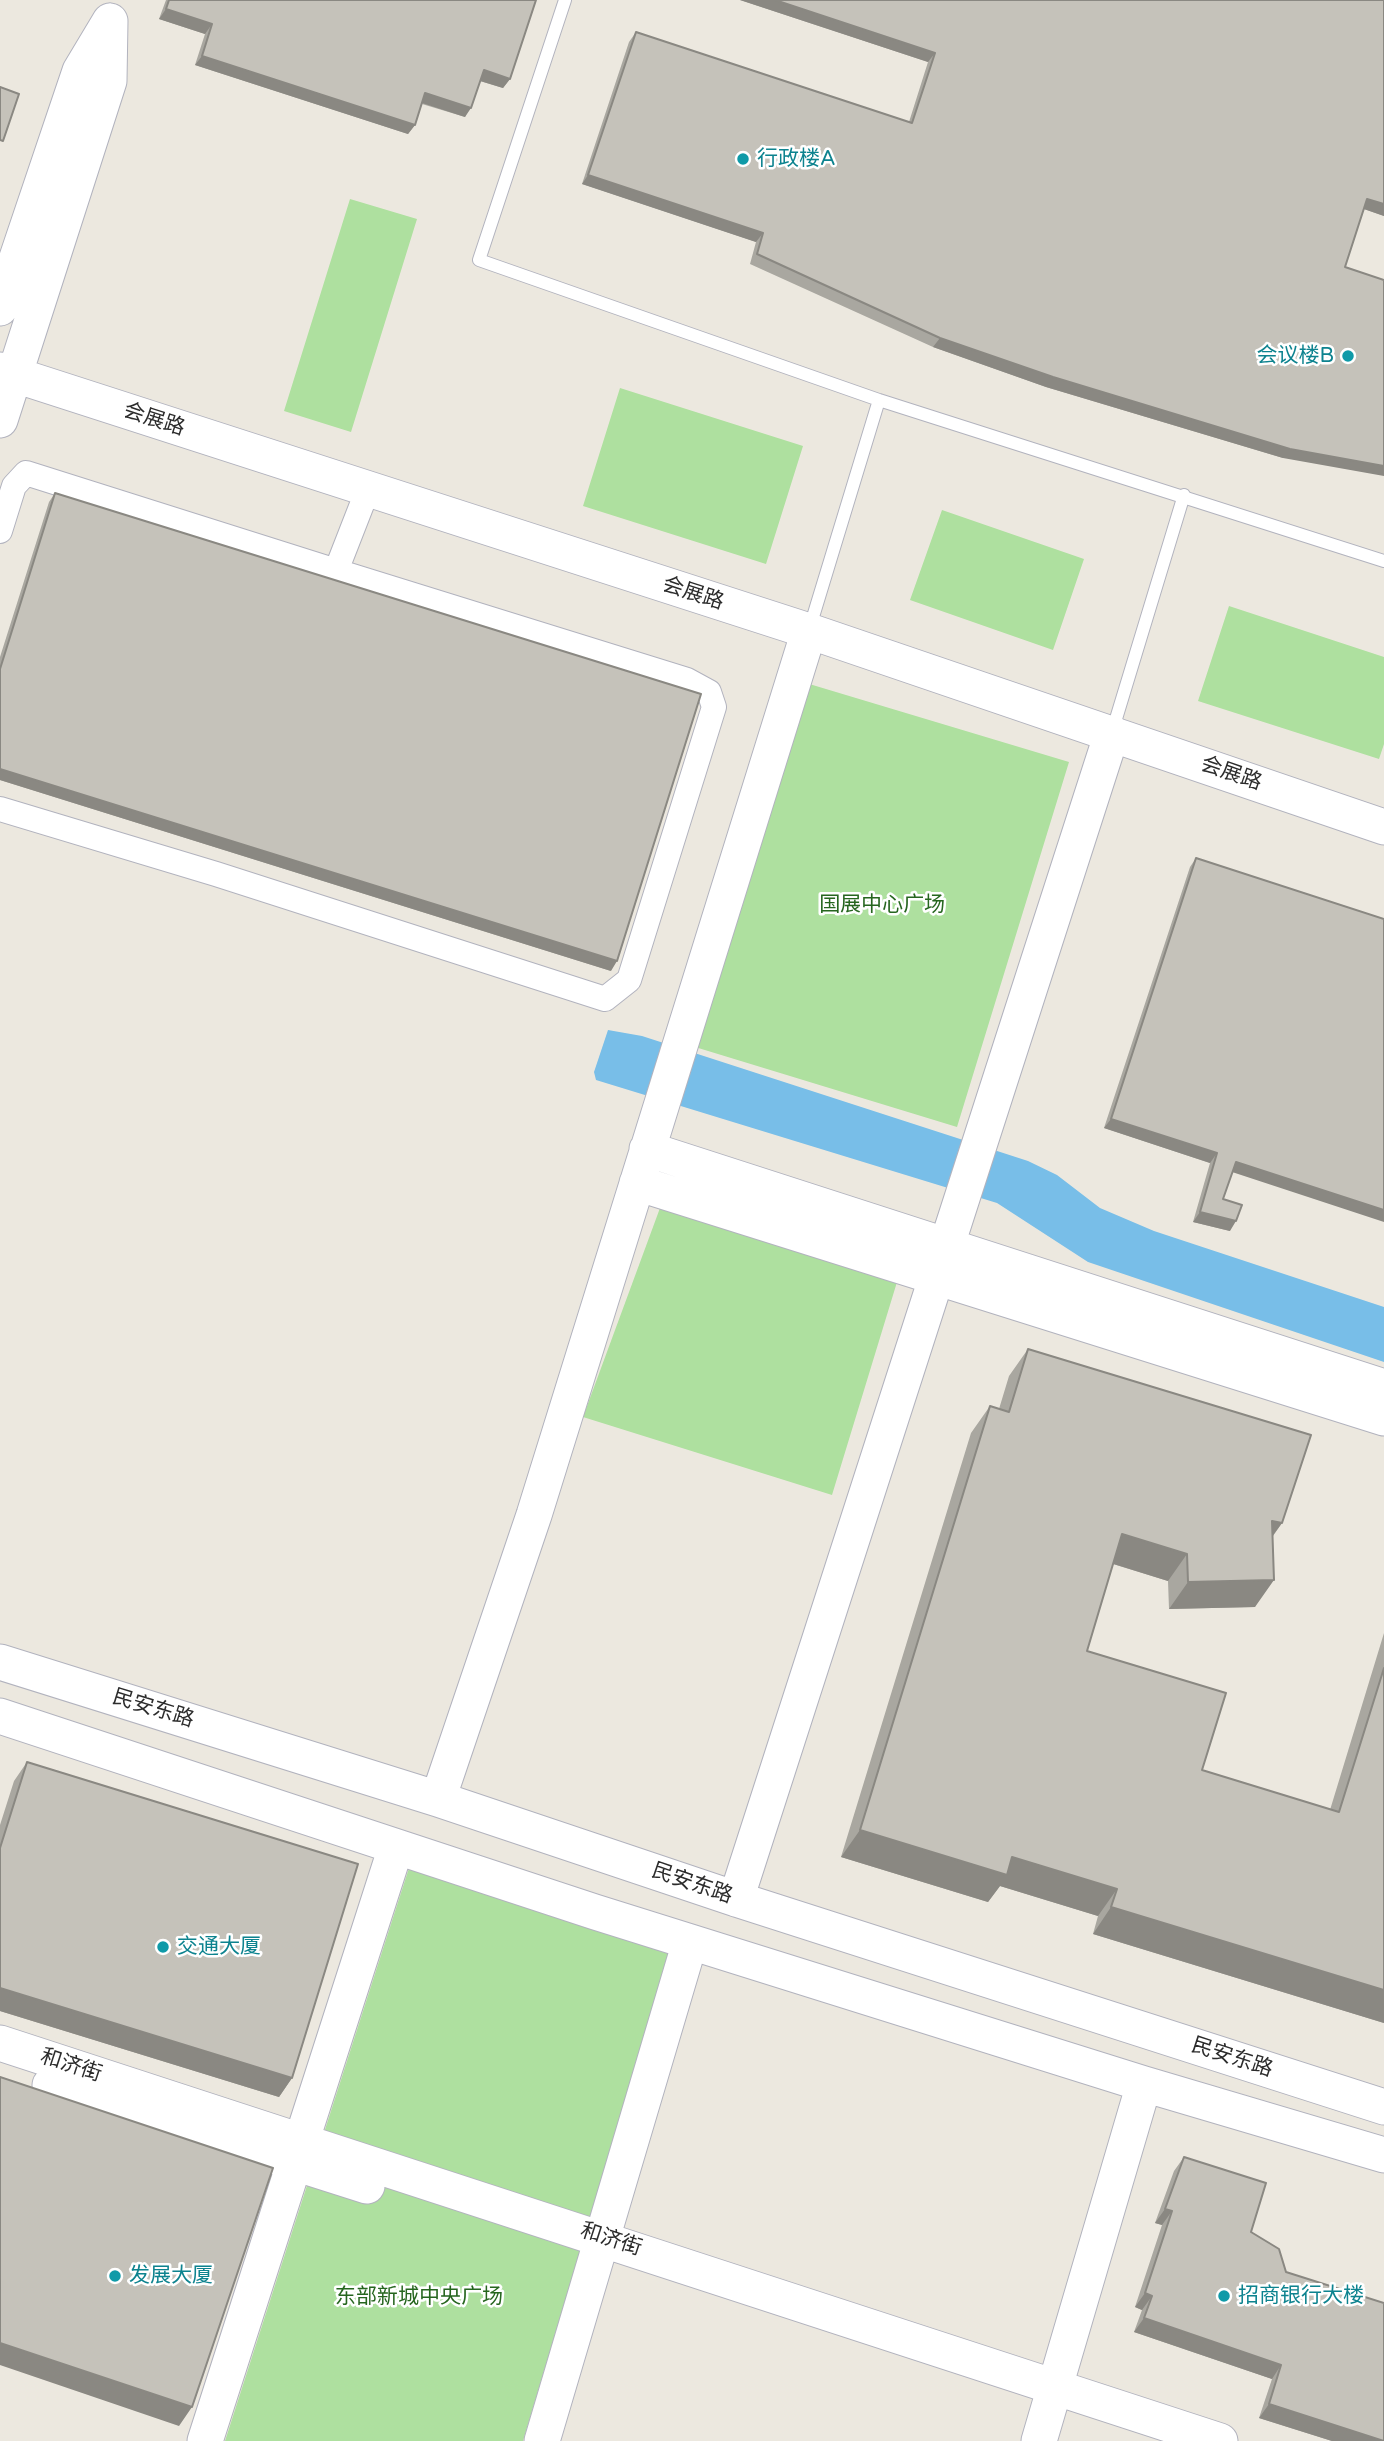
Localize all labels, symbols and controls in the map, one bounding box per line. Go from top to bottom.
place label: 行政楼A [757,146,836,172]
marker: 行政楼A [735,151,751,167]
place label: 会议楼B [1256,343,1334,369]
marker: 会议楼B [1340,348,1356,364]
street label: 会展路 [120,398,188,442]
street label: 会展路 [659,572,727,616]
street label: 会展路 [1197,752,1265,796]
park label: 国展中心广场 [819,892,945,918]
street label: 民安东路 [109,1685,197,1733]
street label: 民安东路 [648,1858,736,1910]
place label: 交通大厦 [177,1934,261,1960]
marker: 交通大厦 [155,1939,171,1955]
street label: 民安东路 [1188,2033,1276,2083]
street label: 和济街 [37,2044,105,2088]
street label: 和济街 [577,2218,645,2262]
place label: 发展大厦 [129,2263,213,2289]
marker: 发展大厦 [107,2268,123,2284]
place label: 招商银行大楼 [1238,2283,1364,2309]
park label: 东部新城中央广场 [335,2284,503,2310]
marker: 招商银行大楼 [1216,2288,1232,2304]

